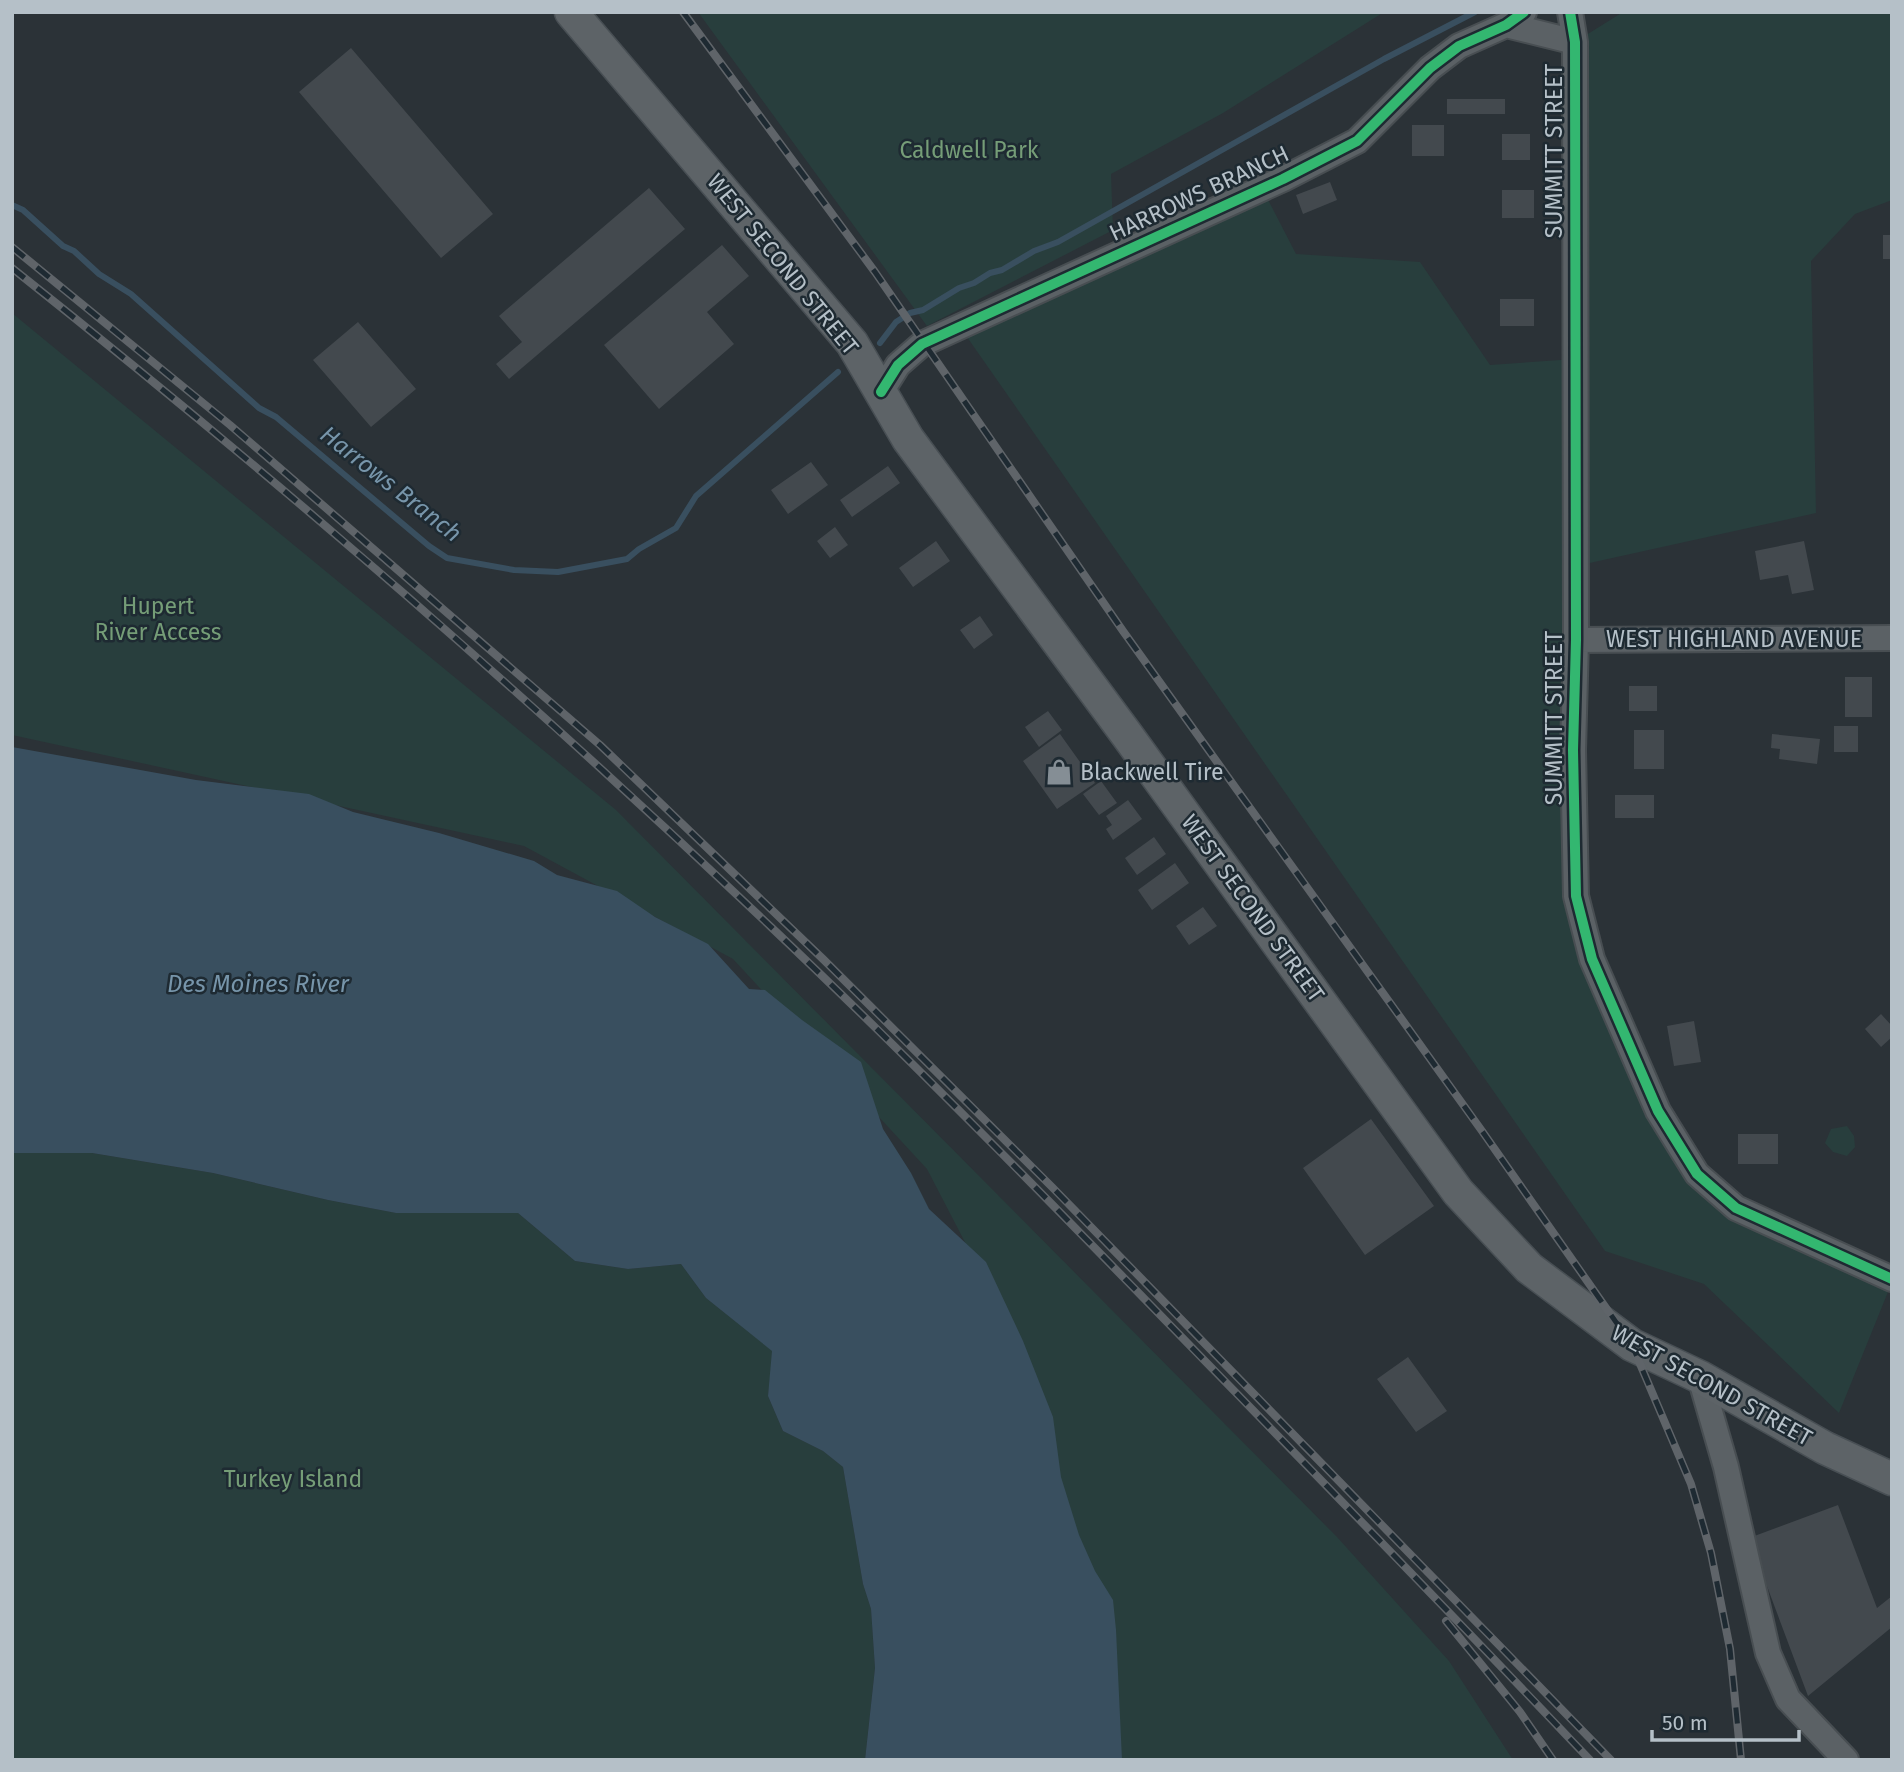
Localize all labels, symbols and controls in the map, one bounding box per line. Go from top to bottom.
street label: SUMMITT STREET [1540,64,1568,238]
park label: Caldwell Park [899,136,1039,164]
street label: HARROWS BRANCH [1105,139,1293,247]
street label: WEST SECOND STREET [701,168,865,360]
water label: Harrows Branch [315,420,467,548]
park label: Hupert River Access [94,592,222,646]
street label: WEST HIGHLAND AVENUE [1606,625,1862,653]
street label: SUMMITT STREET [1540,631,1568,805]
shop icon: Blackwell Tire [1044,757,1074,787]
place label: Blackwell Tire [1080,758,1224,786]
street label: WEST SECOND STREET [1176,809,1330,1007]
water label: Des Moines River [167,970,350,998]
street label: WEST SECOND STREET [1607,1318,1817,1452]
park label: Turkey Island [224,1465,362,1493]
scale bar [1652,1698,1799,1742]
text: 50 m [1662,1710,1708,1736]

